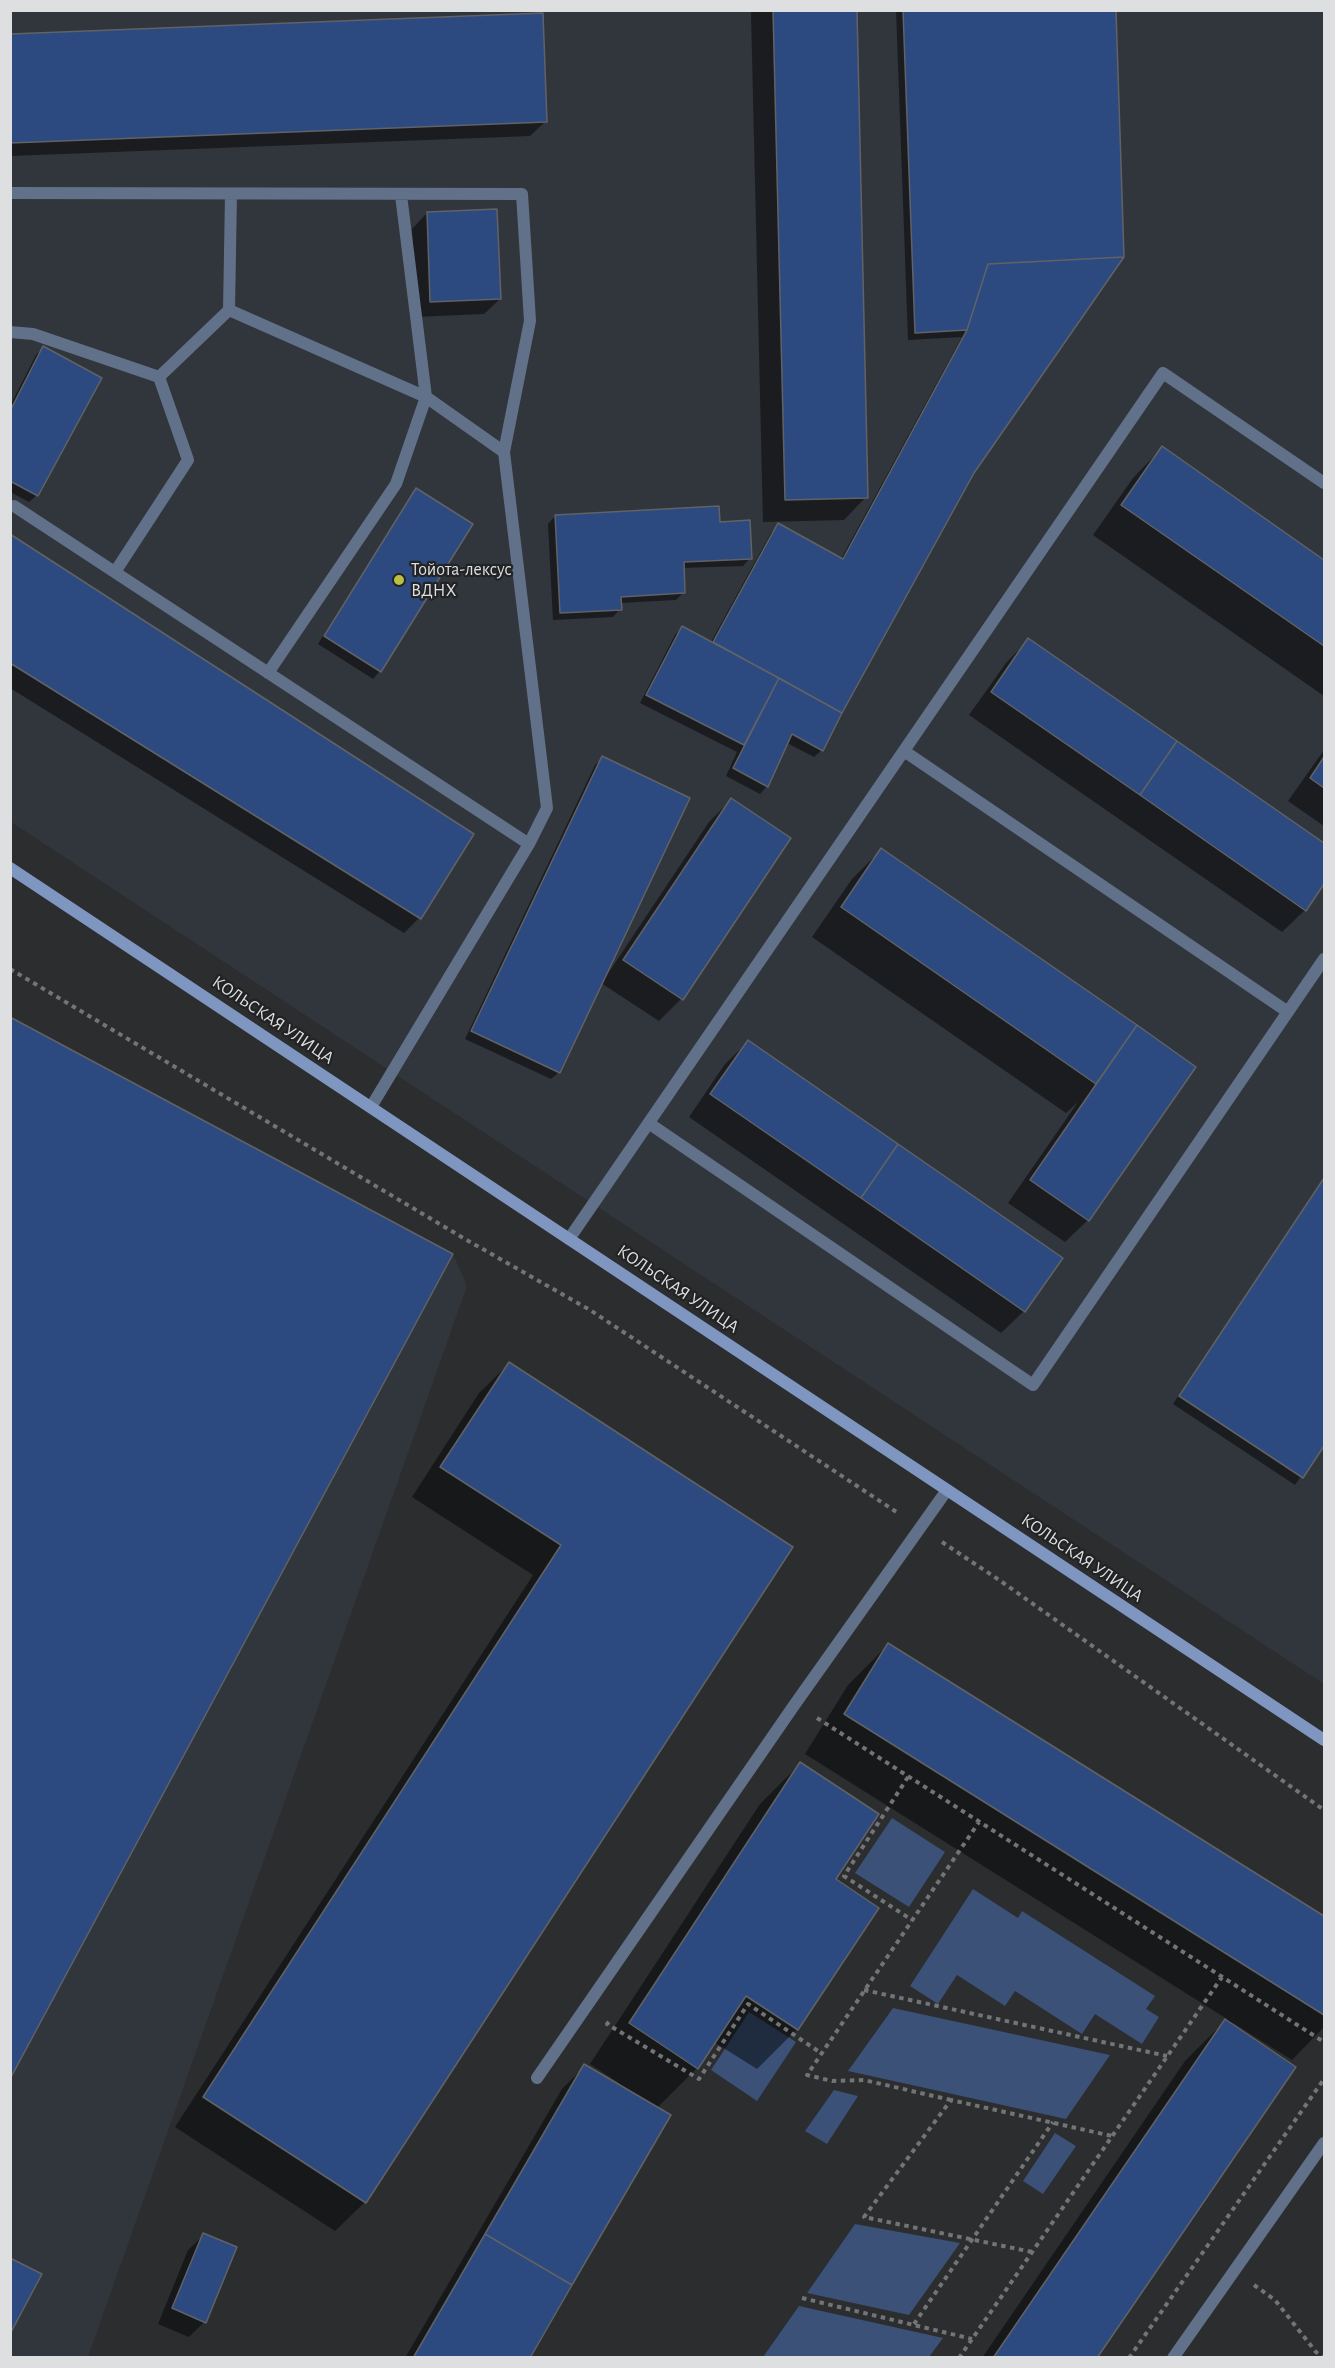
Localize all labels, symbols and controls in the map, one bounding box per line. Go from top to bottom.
place label: Тойота-лексус ВДНХ [411,559,512,602]
marker: Тойота-лексус ВДНХ [392,573,406,587]
street label: КОЛЬСКАЯ УЛИЦА [208,971,338,1069]
street label: КОЛЬСКАЯ УЛИЦА [613,1240,743,1338]
street label: КОЛЬСКАЯ УЛИЦА [1017,1509,1147,1607]

